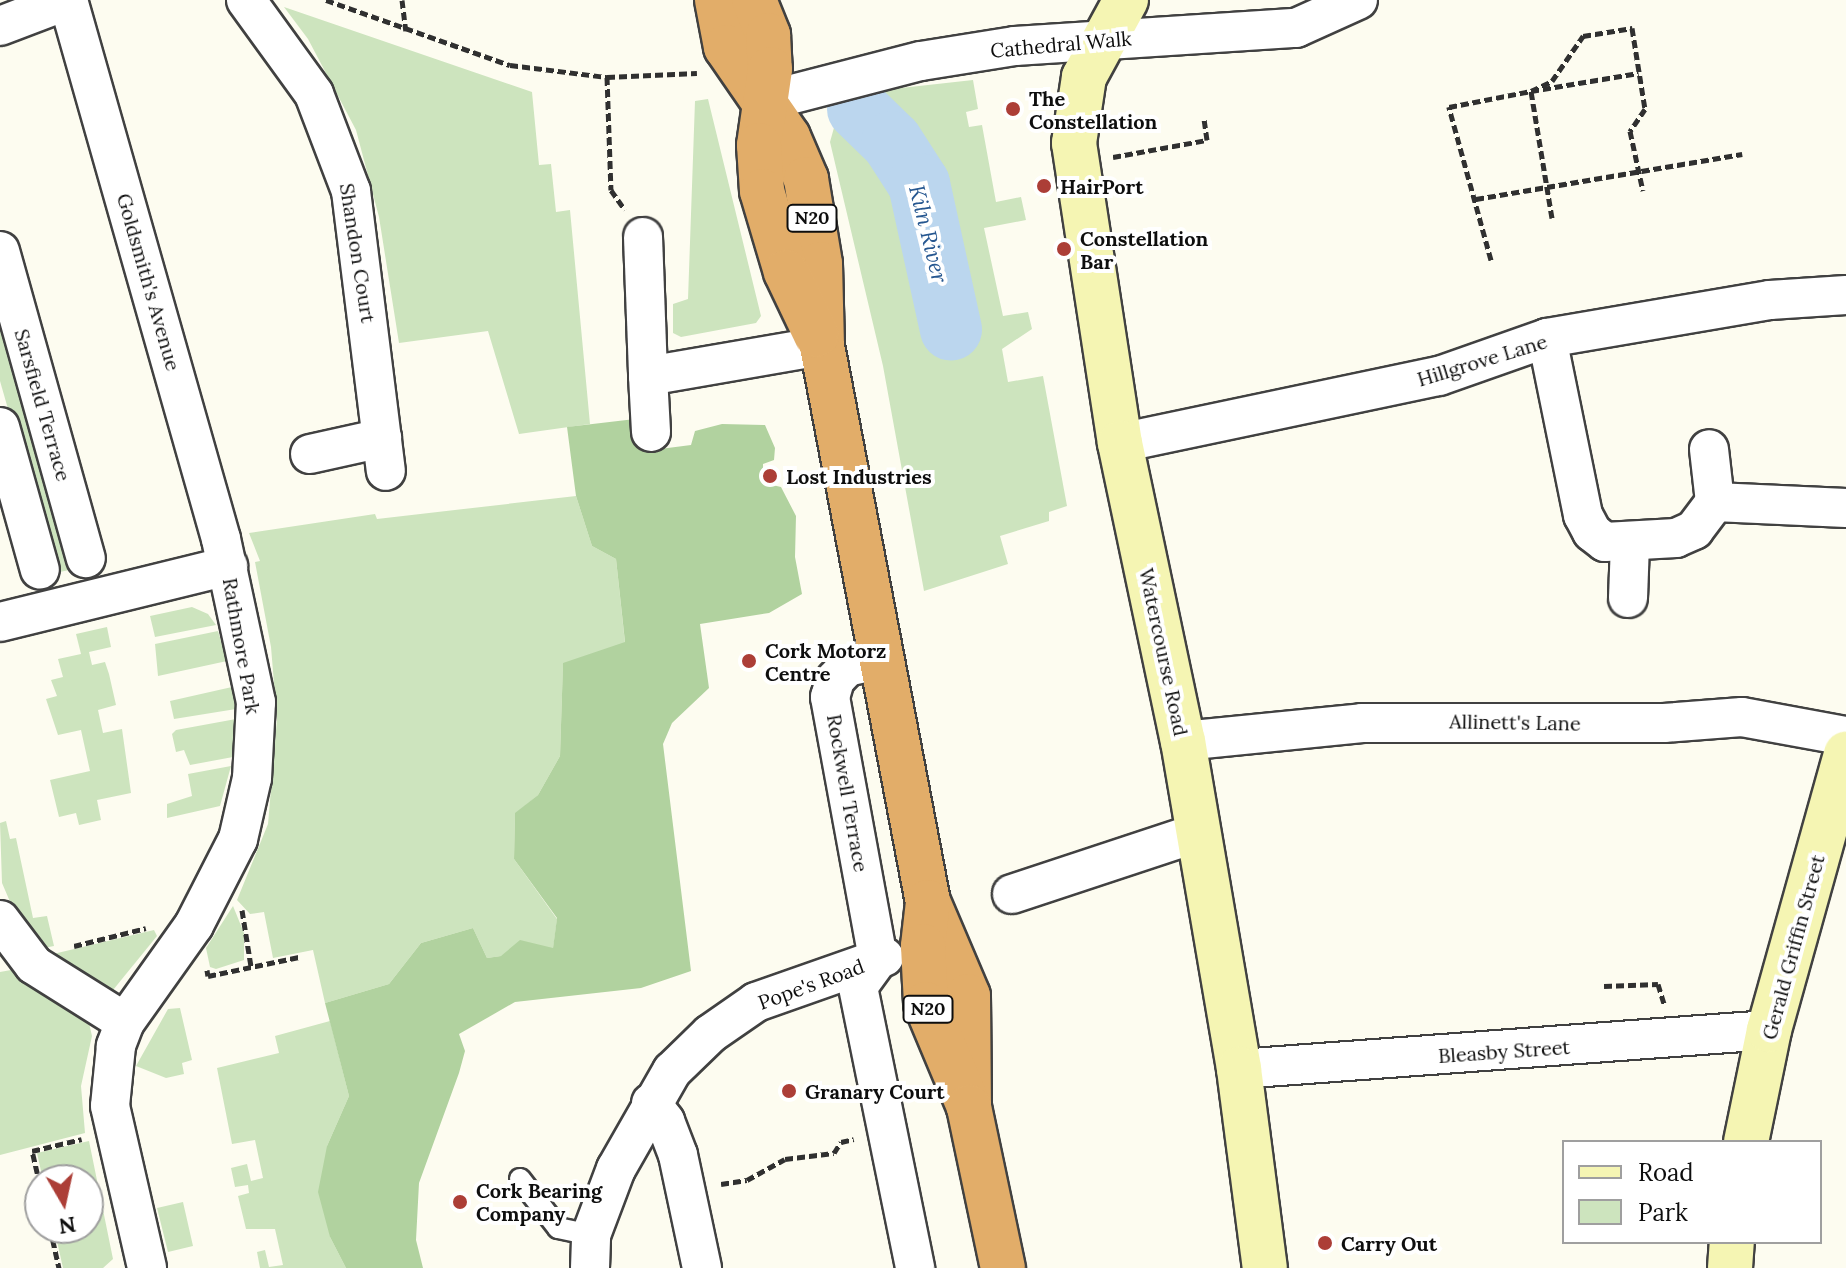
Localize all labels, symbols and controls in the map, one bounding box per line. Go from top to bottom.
street label: Cathedral Walk [989,26,1133,62]
place label: The Constellation [1029,86,1157,133]
marker: The Constellation [1004,100,1022,118]
place label: HairPort [1060,174,1143,198]
marker: HairPort [1035,177,1053,195]
street label: Shandon Court [335,181,381,325]
water label: Kiln River [903,182,953,286]
street label: Goldsmith's Avenue [112,191,186,373]
road number: N20 [786,204,838,232]
place label: Constellation Bar [1080,226,1208,273]
marker: Constellation Bar [1055,240,1073,258]
street label: Sarsfield Terrace [10,326,76,484]
street label: Hillgrove Lane [1414,329,1550,391]
place label: Lost Industries [786,464,932,488]
marker: Lost Industries [761,467,779,485]
street label: Watercourse Road [1134,566,1194,738]
street label: Rathmore Park [218,576,266,716]
place label: Cork Motorz Centre [765,638,886,685]
marker: Cork Motorz Centre [740,652,758,670]
street label: Allinett's Lane [1449,709,1581,735]
street label: Rockwell Terrace [822,712,874,874]
street label: Gerald Griffin Street [1757,852,1829,1042]
street label: Pope's Road [755,954,867,1014]
road number: N20 [902,995,954,1023]
street label: Bleasby Street [1437,1034,1571,1068]
place label: Granary Court [805,1079,945,1103]
marker: Granary Court [780,1082,798,1100]
legend [1562,1140,1822,1244]
text: Road [1638,1157,1694,1188]
north arrow [24,1164,104,1244]
place label: Cork Bearing Company [476,1178,602,1225]
marker: Cork Bearing Company [451,1193,469,1211]
text: Park [1638,1197,1688,1228]
text: N [57,1211,78,1241]
place label: Carry Out [1341,1231,1437,1255]
marker: Carry Out [1316,1234,1334,1252]

